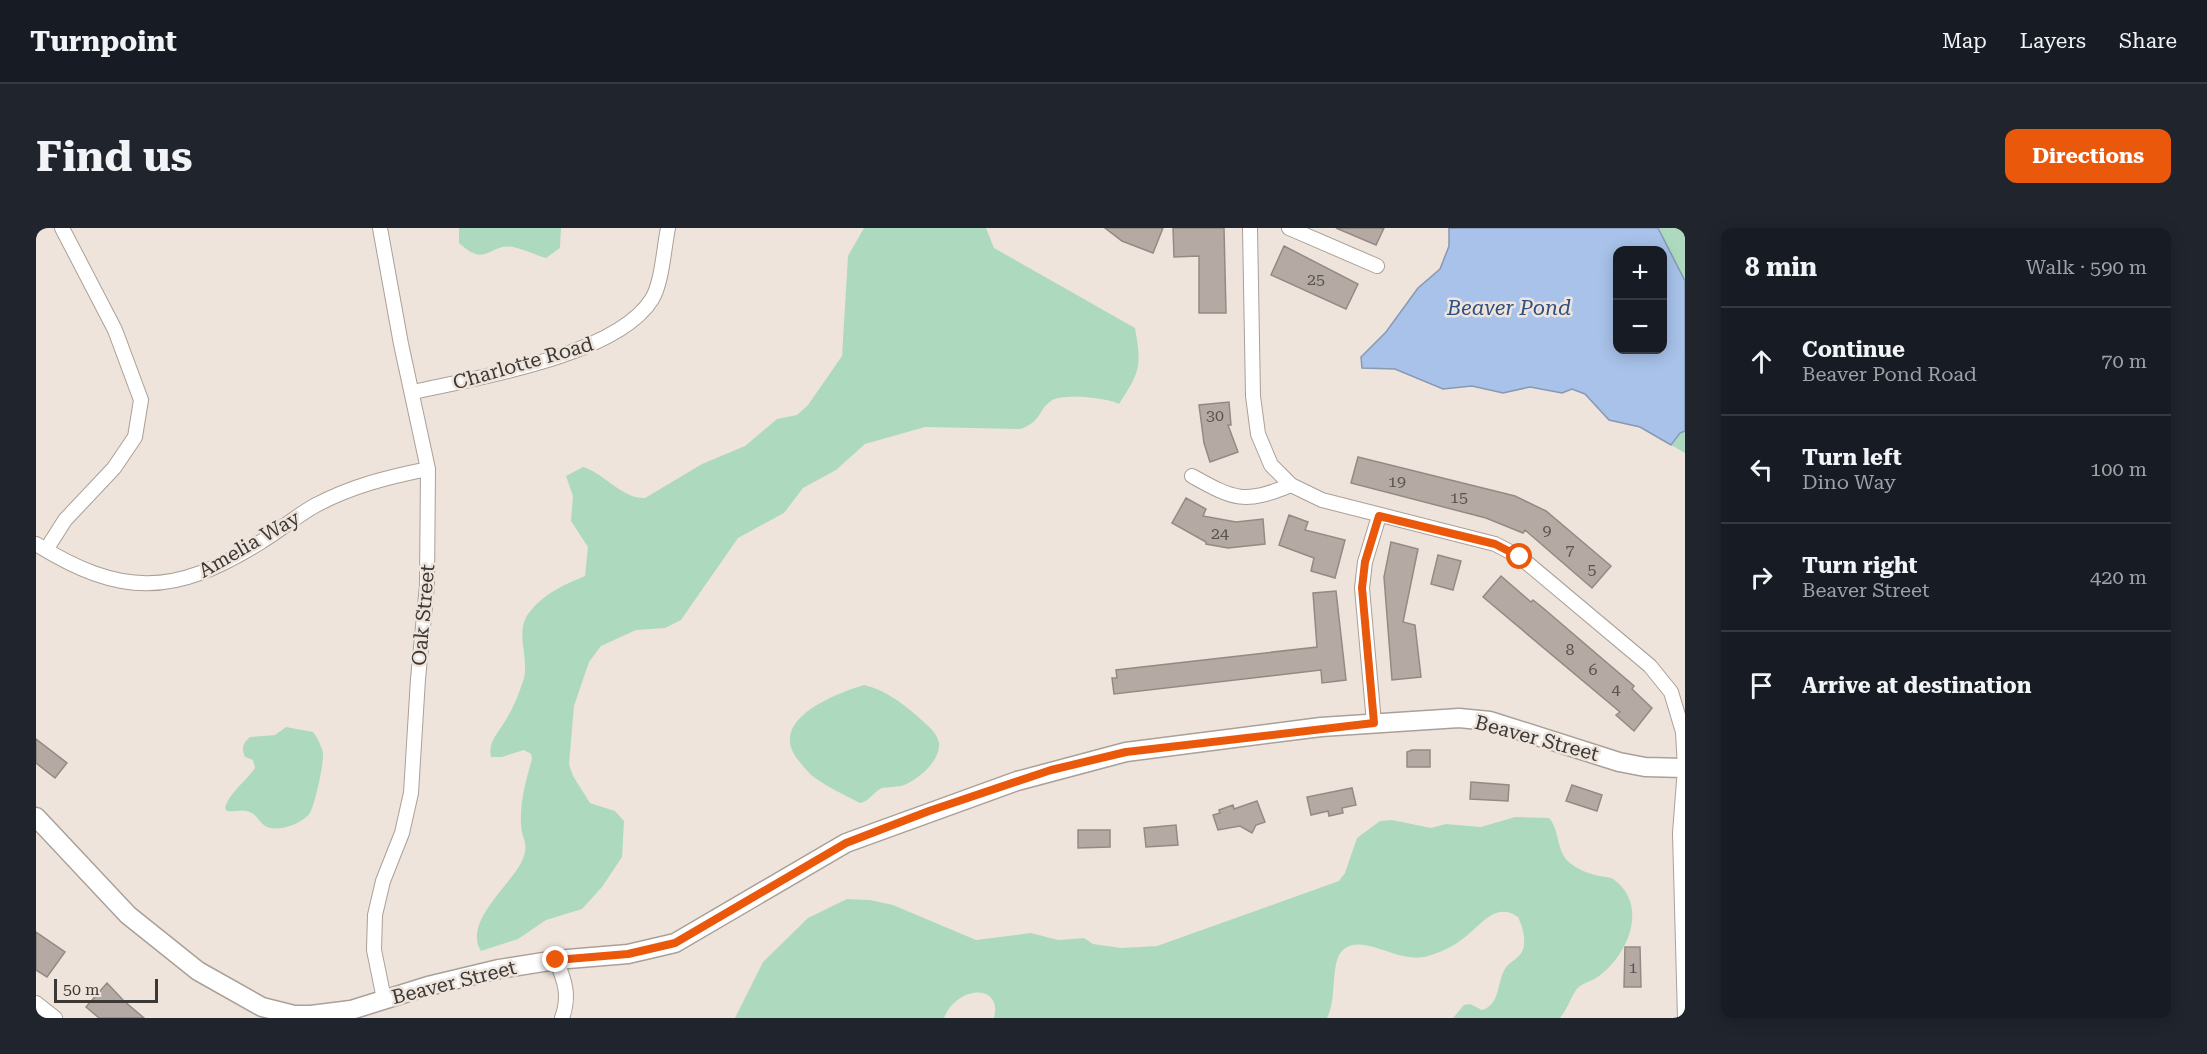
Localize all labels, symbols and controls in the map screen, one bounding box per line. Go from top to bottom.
text: Turnpoint [30,25,177,58]
text: Map [1942,29,1987,53]
text: Layers [2020,29,2086,53]
text: Share [2119,29,2177,53]
button: Directions [2005,129,2171,183]
text: Find us [36,132,193,181]
map controls [1613,246,1667,354]
button: + [1613,246,1667,300]
text: 8 min [1745,252,1817,282]
text: Walk · 590 m [2026,255,2147,279]
house number: 25 [1307,270,1325,289]
water label: Beaver Pond [1446,296,1571,320]
button: − [1613,300,1667,354]
street label: Charlotte Road [450,331,596,395]
text: Continue [1802,337,1905,362]
icon: ahead [1745,345,1778,378]
text: 70 m [2101,349,2147,373]
text: Beaver Pond Road [1802,362,1977,386]
house number: 30 [1206,406,1224,425]
text: Turn left [1802,445,1902,470]
icon: left [1745,453,1778,486]
text: 100 m [2090,457,2147,481]
text: Dino Way [1802,470,1896,494]
house number: 19 [1388,472,1406,491]
house number: 15 [1450,488,1468,507]
street label: Amelia Way [194,505,304,583]
house number: 9 [1543,521,1552,540]
house number: 24 [1211,524,1229,543]
house number: 7 [1566,540,1575,559]
route start [1506,543,1532,569]
text: Turn right [1802,553,1917,578]
house number: 5 [1588,560,1597,579]
icon: right [1745,561,1778,594]
street label: Oak Street [407,563,439,667]
text: 420 m [2090,565,2147,589]
text: Beaver Street [1802,578,1930,602]
house number: 8 [1566,640,1575,659]
house number: 6 [1589,660,1598,679]
icon: arrive [1745,669,1778,702]
text: Arrive at destination [1802,673,2031,698]
house number: 4 [1612,680,1621,699]
street label: Beaver Street [1472,710,1602,766]
route end [542,946,568,972]
street label: Beaver Street [389,955,519,1009]
house number: 1 [1629,958,1638,977]
scale bar [54,976,158,1004]
text: 50 m [63,980,100,999]

